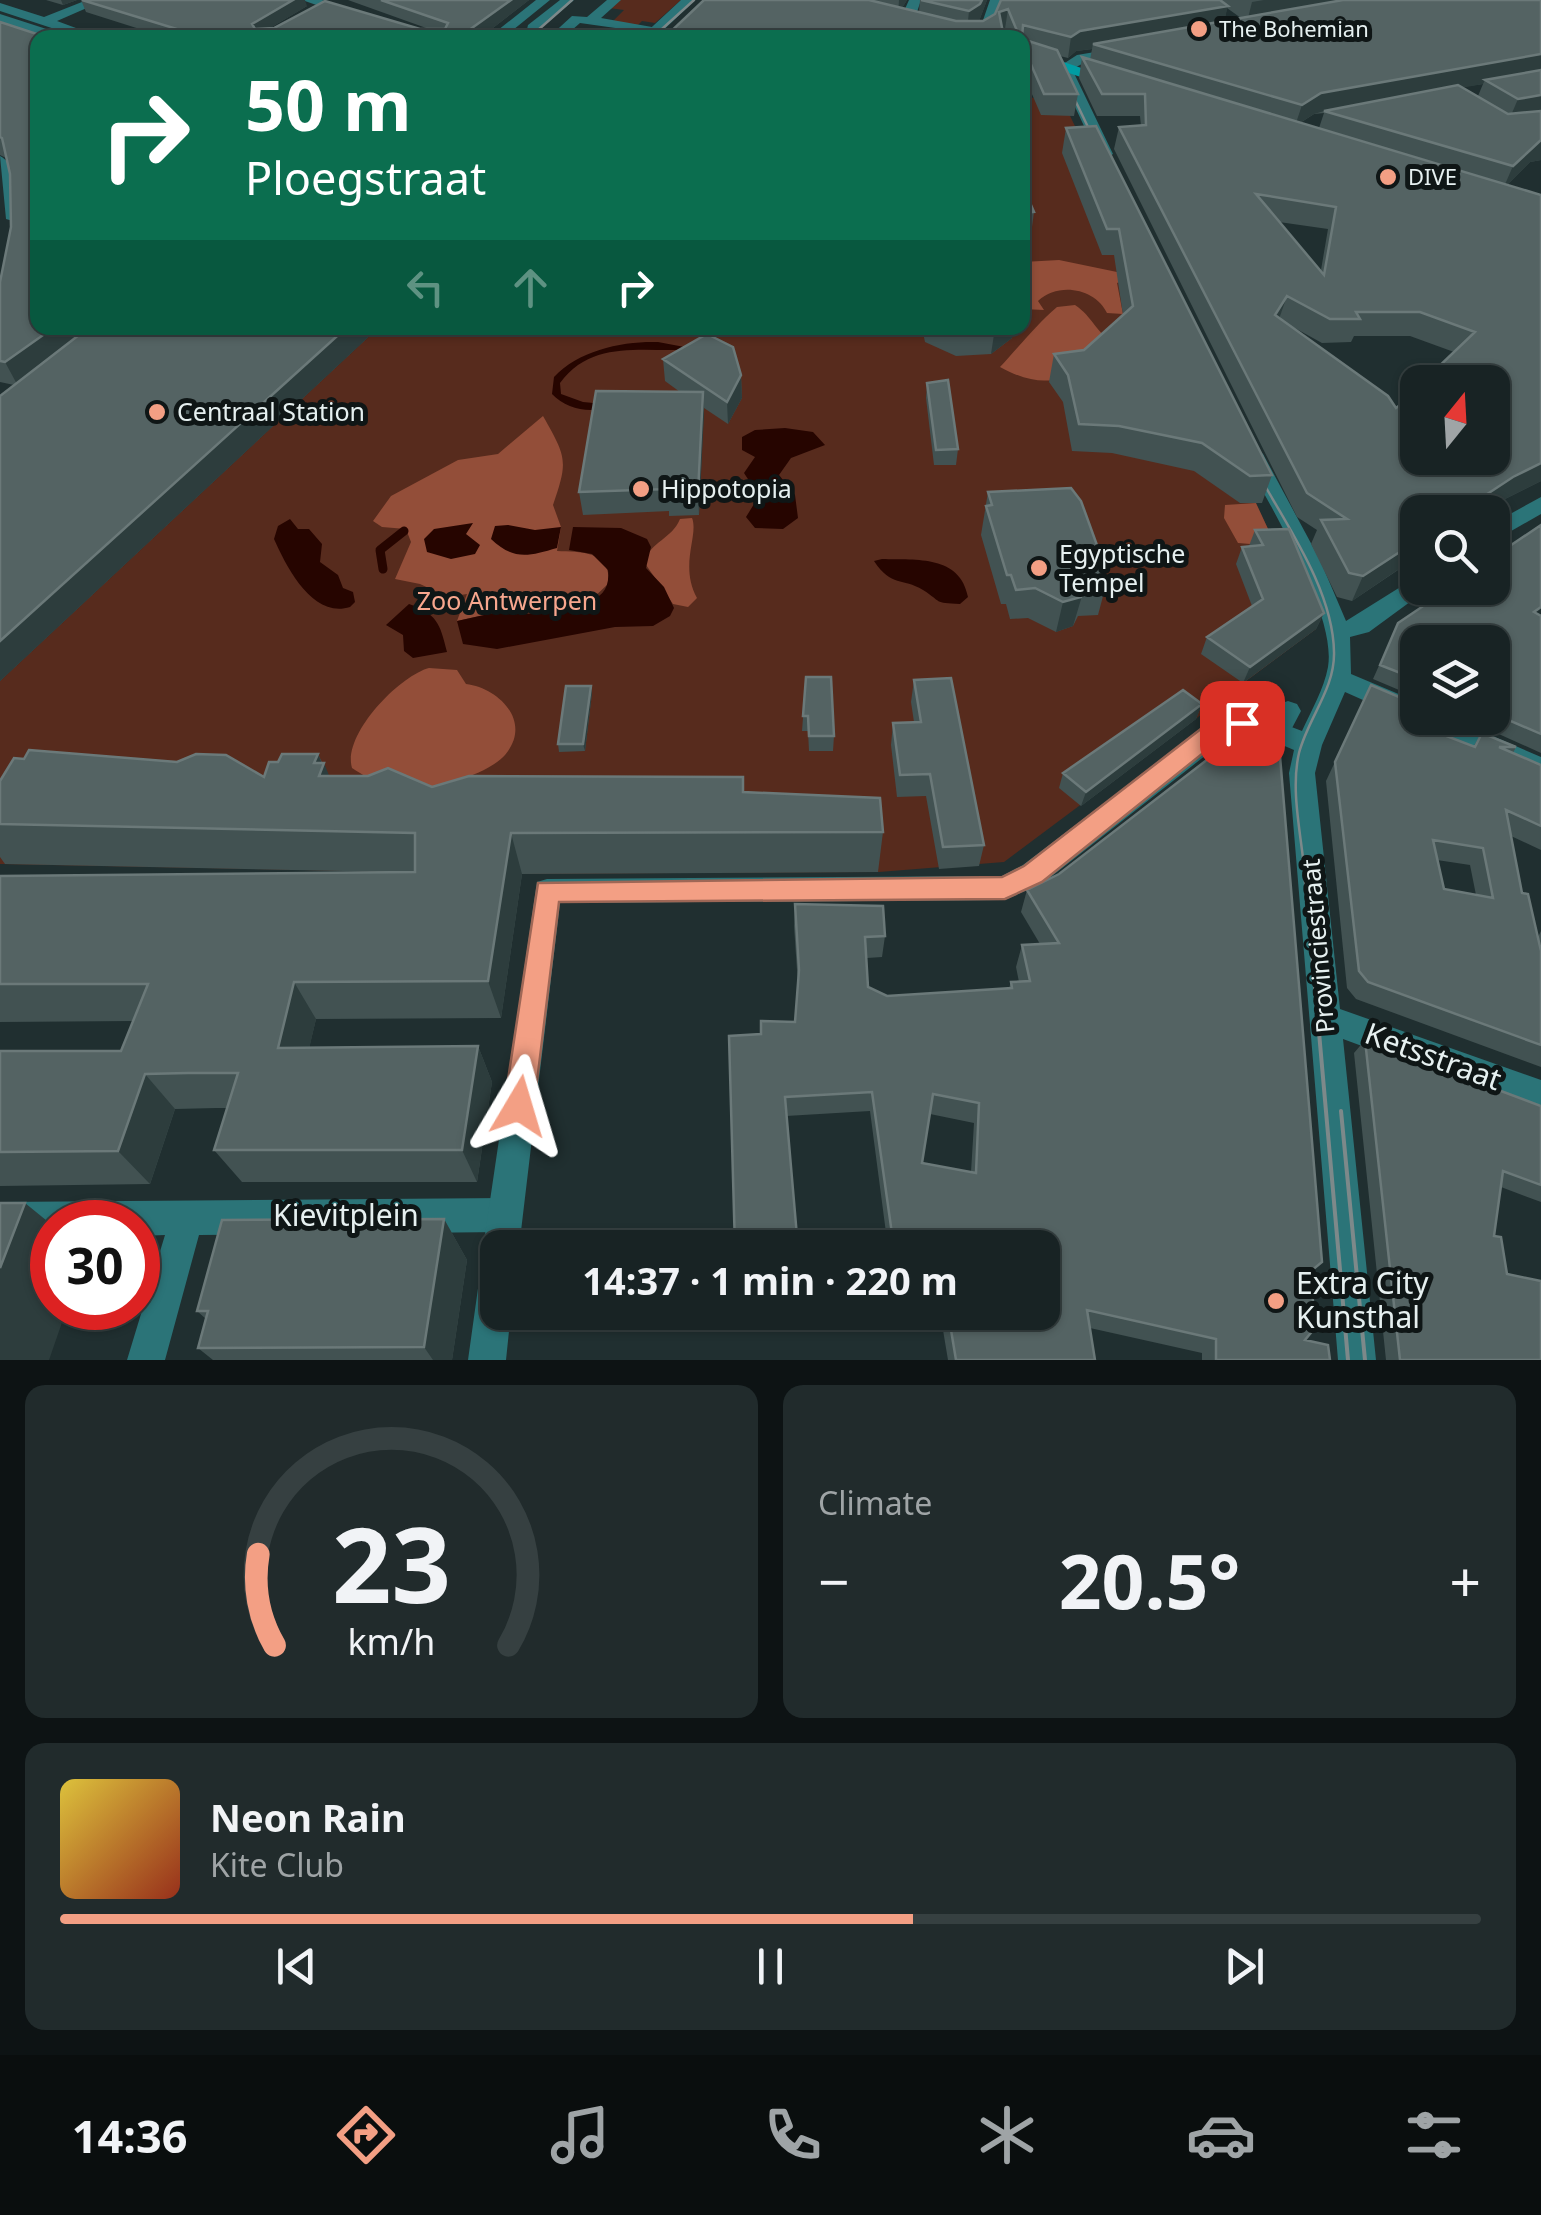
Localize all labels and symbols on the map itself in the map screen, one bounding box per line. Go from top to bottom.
place label: The Bohemian [1219,13,1369,43]
marker: The Bohemian [1188,18,1210,40]
place label: DIVE [1408,161,1457,191]
marker: DIVE [1377,166,1399,188]
north arrow [1400,365,1510,475]
place label: Centraal Station [177,394,365,428]
marker: Centraal Station [146,401,168,423]
place label: Hippotopia [661,471,792,505]
marker: Hippotopia [630,478,652,500]
place label: Egyptische Tempel [1059,536,1185,599]
marker: Egyptische Tempel [1028,557,1050,579]
park label: Zoo Antwerpen [417,583,597,617]
pin [1200,681,1285,766]
street label: Provinciestraat [1292,858,1342,1035]
street label: Ketsstraat [1360,1012,1507,1099]
position arrow [467,1054,571,1158]
street label: Kievitplein [273,1194,419,1235]
speed limit sign: 30 [30,1200,160,1330]
place label: Extra City Kunsthal [1296,1262,1429,1337]
marker: Extra City Kunsthal [1265,1290,1287,1312]

